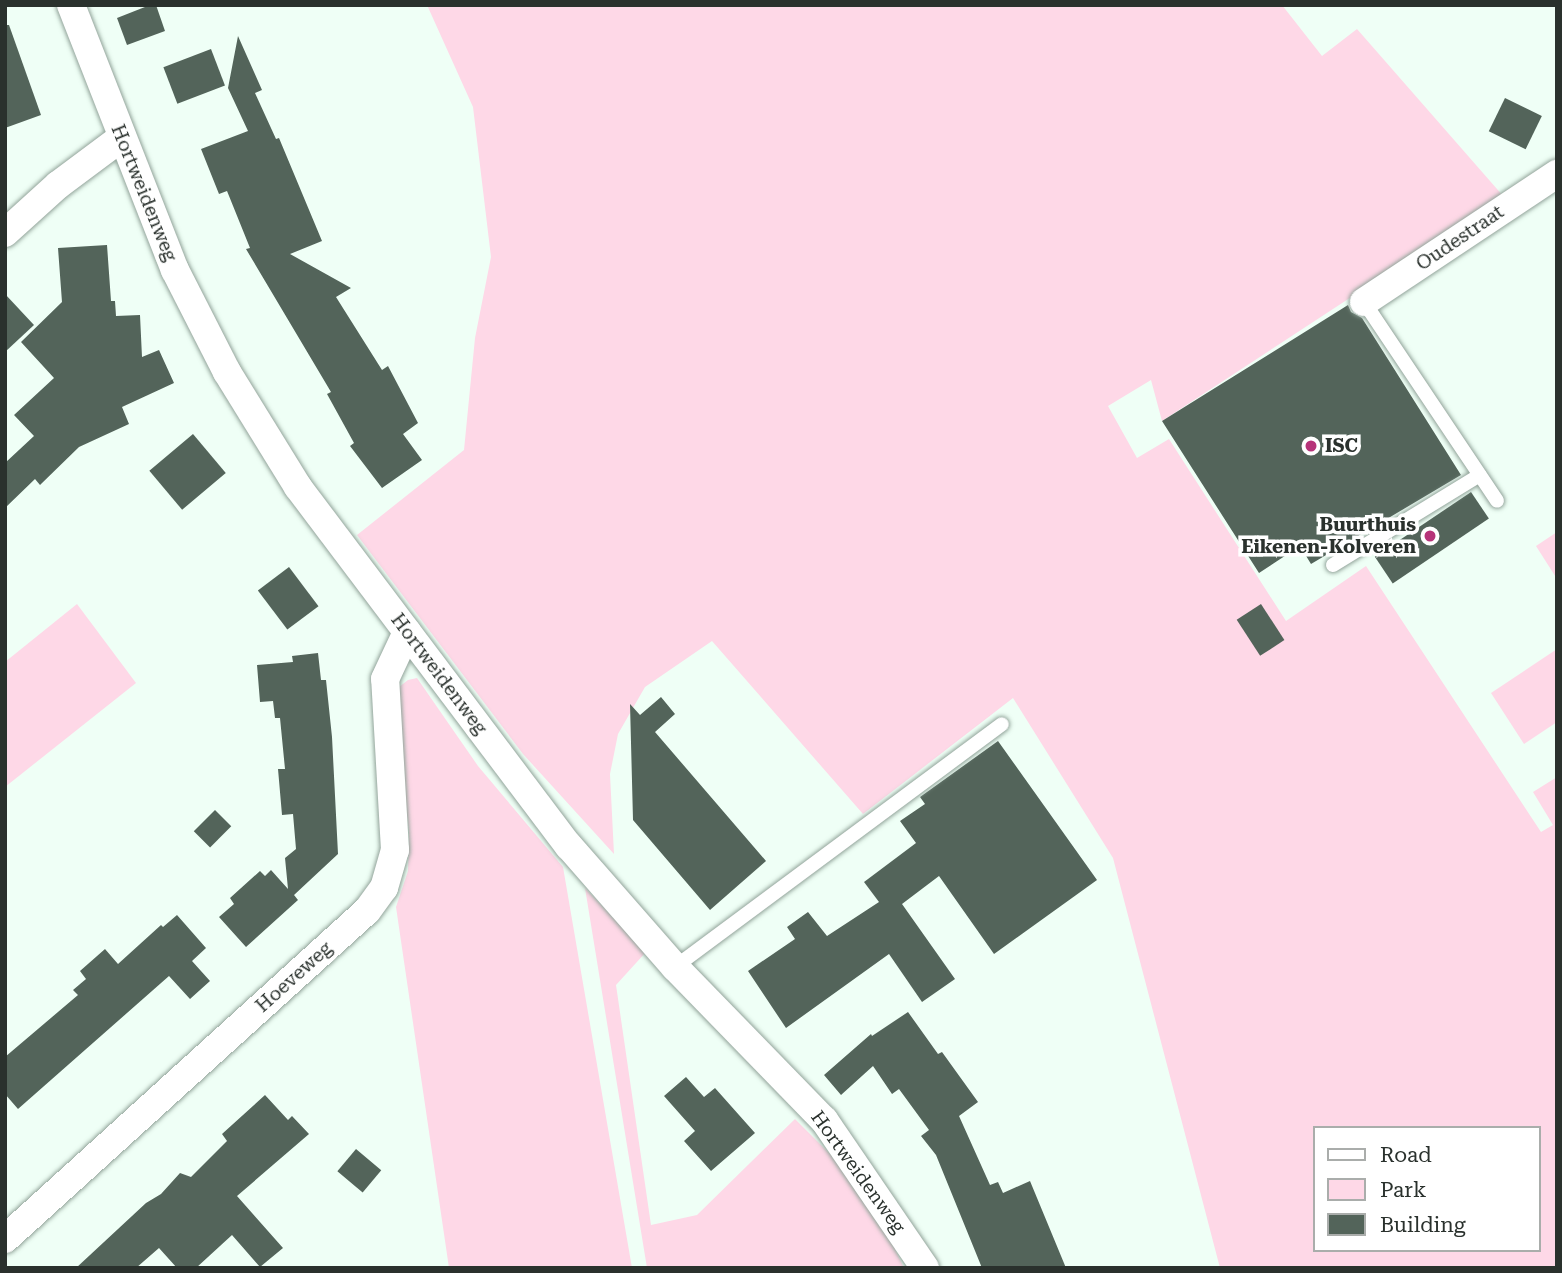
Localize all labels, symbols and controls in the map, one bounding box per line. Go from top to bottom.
street label: Hortweidenweg [106,121,182,265]
street label: Oudestraat [1412,200,1508,276]
place label: ISC [1325,435,1358,457]
marker: ISC [1303,438,1319,454]
place label: Buurthuis Eikenen-Kolveren [1241,514,1416,558]
marker: Buurthuis Eikenen-Kolveren [1422,528,1438,544]
street label: Hortweidenweg [386,609,492,739]
street label: Hoeveweg [251,937,337,1017]
street label: Hortweidenweg [806,1106,910,1238]
legend [1314,1126,1541,1252]
text: Road [1380,1143,1432,1167]
text: Park [1380,1178,1426,1202]
text: Building [1380,1213,1466,1237]

